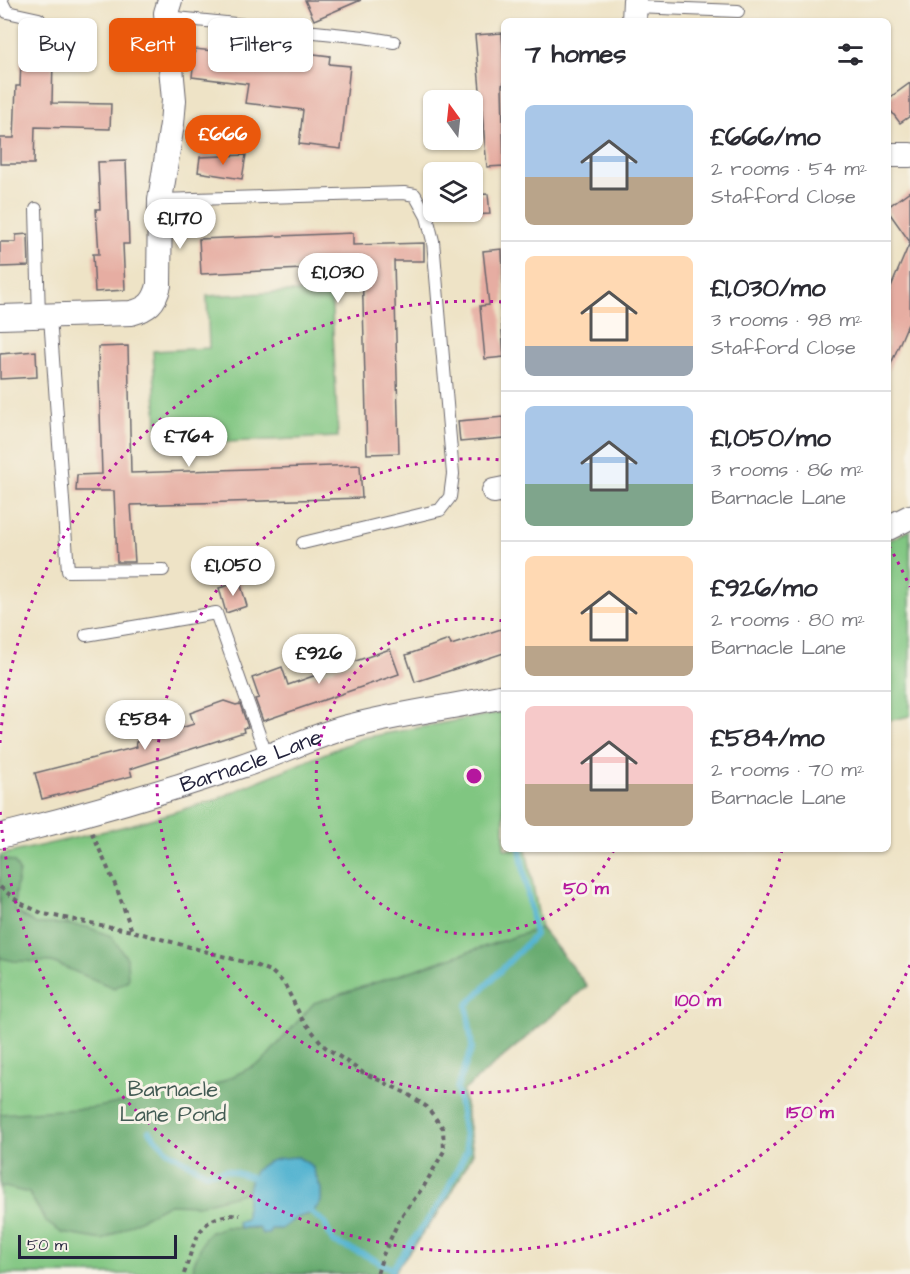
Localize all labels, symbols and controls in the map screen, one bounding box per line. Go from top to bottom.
chip: Buy [18,18,97,72]
chip: Rent [109,18,196,72]
chip: Filters [208,18,313,72]
text: 7 homes [525,36,626,72]
icon: filters [834,38,867,71]
north arrow [423,90,483,150]
map controls [423,90,483,222]
pin: £666 [187,115,259,166]
text: £666/mo [711,119,821,155]
text: £666 [199,120,247,148]
icon: home [573,129,645,201]
text: 2 rooms · 54 m² [711,155,867,183]
button: layers [423,162,483,222]
text: Stafford Close [711,183,856,211]
pin: £1,170 [131,199,229,250]
text: £1,170 [158,204,202,232]
pin: £1,030 [289,253,387,304]
text: £1,030 [312,258,364,286]
text: £1,030/mo [711,270,826,306]
icon: home [573,280,645,352]
text: 3 rooms · 98 m² [711,306,863,334]
text: Stafford Close [711,334,856,362]
pin: £764 [153,417,225,468]
text: £1,050/mo [711,420,831,456]
text: £764 [164,422,214,450]
icon: home [573,430,645,502]
text: 3 rooms · 86 m² [711,456,864,484]
text: Barnacle Lane [711,484,846,512]
pin: £1,050 [184,546,282,597]
text: £1,050 [205,551,261,579]
text: £926/mo [711,570,818,606]
icon: home [573,580,645,652]
text: 2 rooms · 80 m² [711,606,865,634]
pin: £926 [283,634,355,685]
text: Barnacle Lane [711,634,846,662]
text: £926 [296,639,342,667]
pin: £584 [109,700,181,751]
text: £584 [119,705,171,733]
text: £584/mo [711,720,825,756]
street label: Barnacle Lane [176,721,326,800]
icon: home [573,730,645,802]
text: 2 rooms · 70 m² [711,756,864,784]
centre of rings [464,766,484,786]
text: Barnacle Lane [711,784,846,812]
text: 50 m [563,876,610,901]
text: 100 m [675,988,722,1013]
park label: Barnacle Lane Pond [120,1074,226,1130]
text: 150 m [786,1100,835,1125]
scale bar [18,1232,177,1260]
text: 50 m [27,1234,67,1256]

